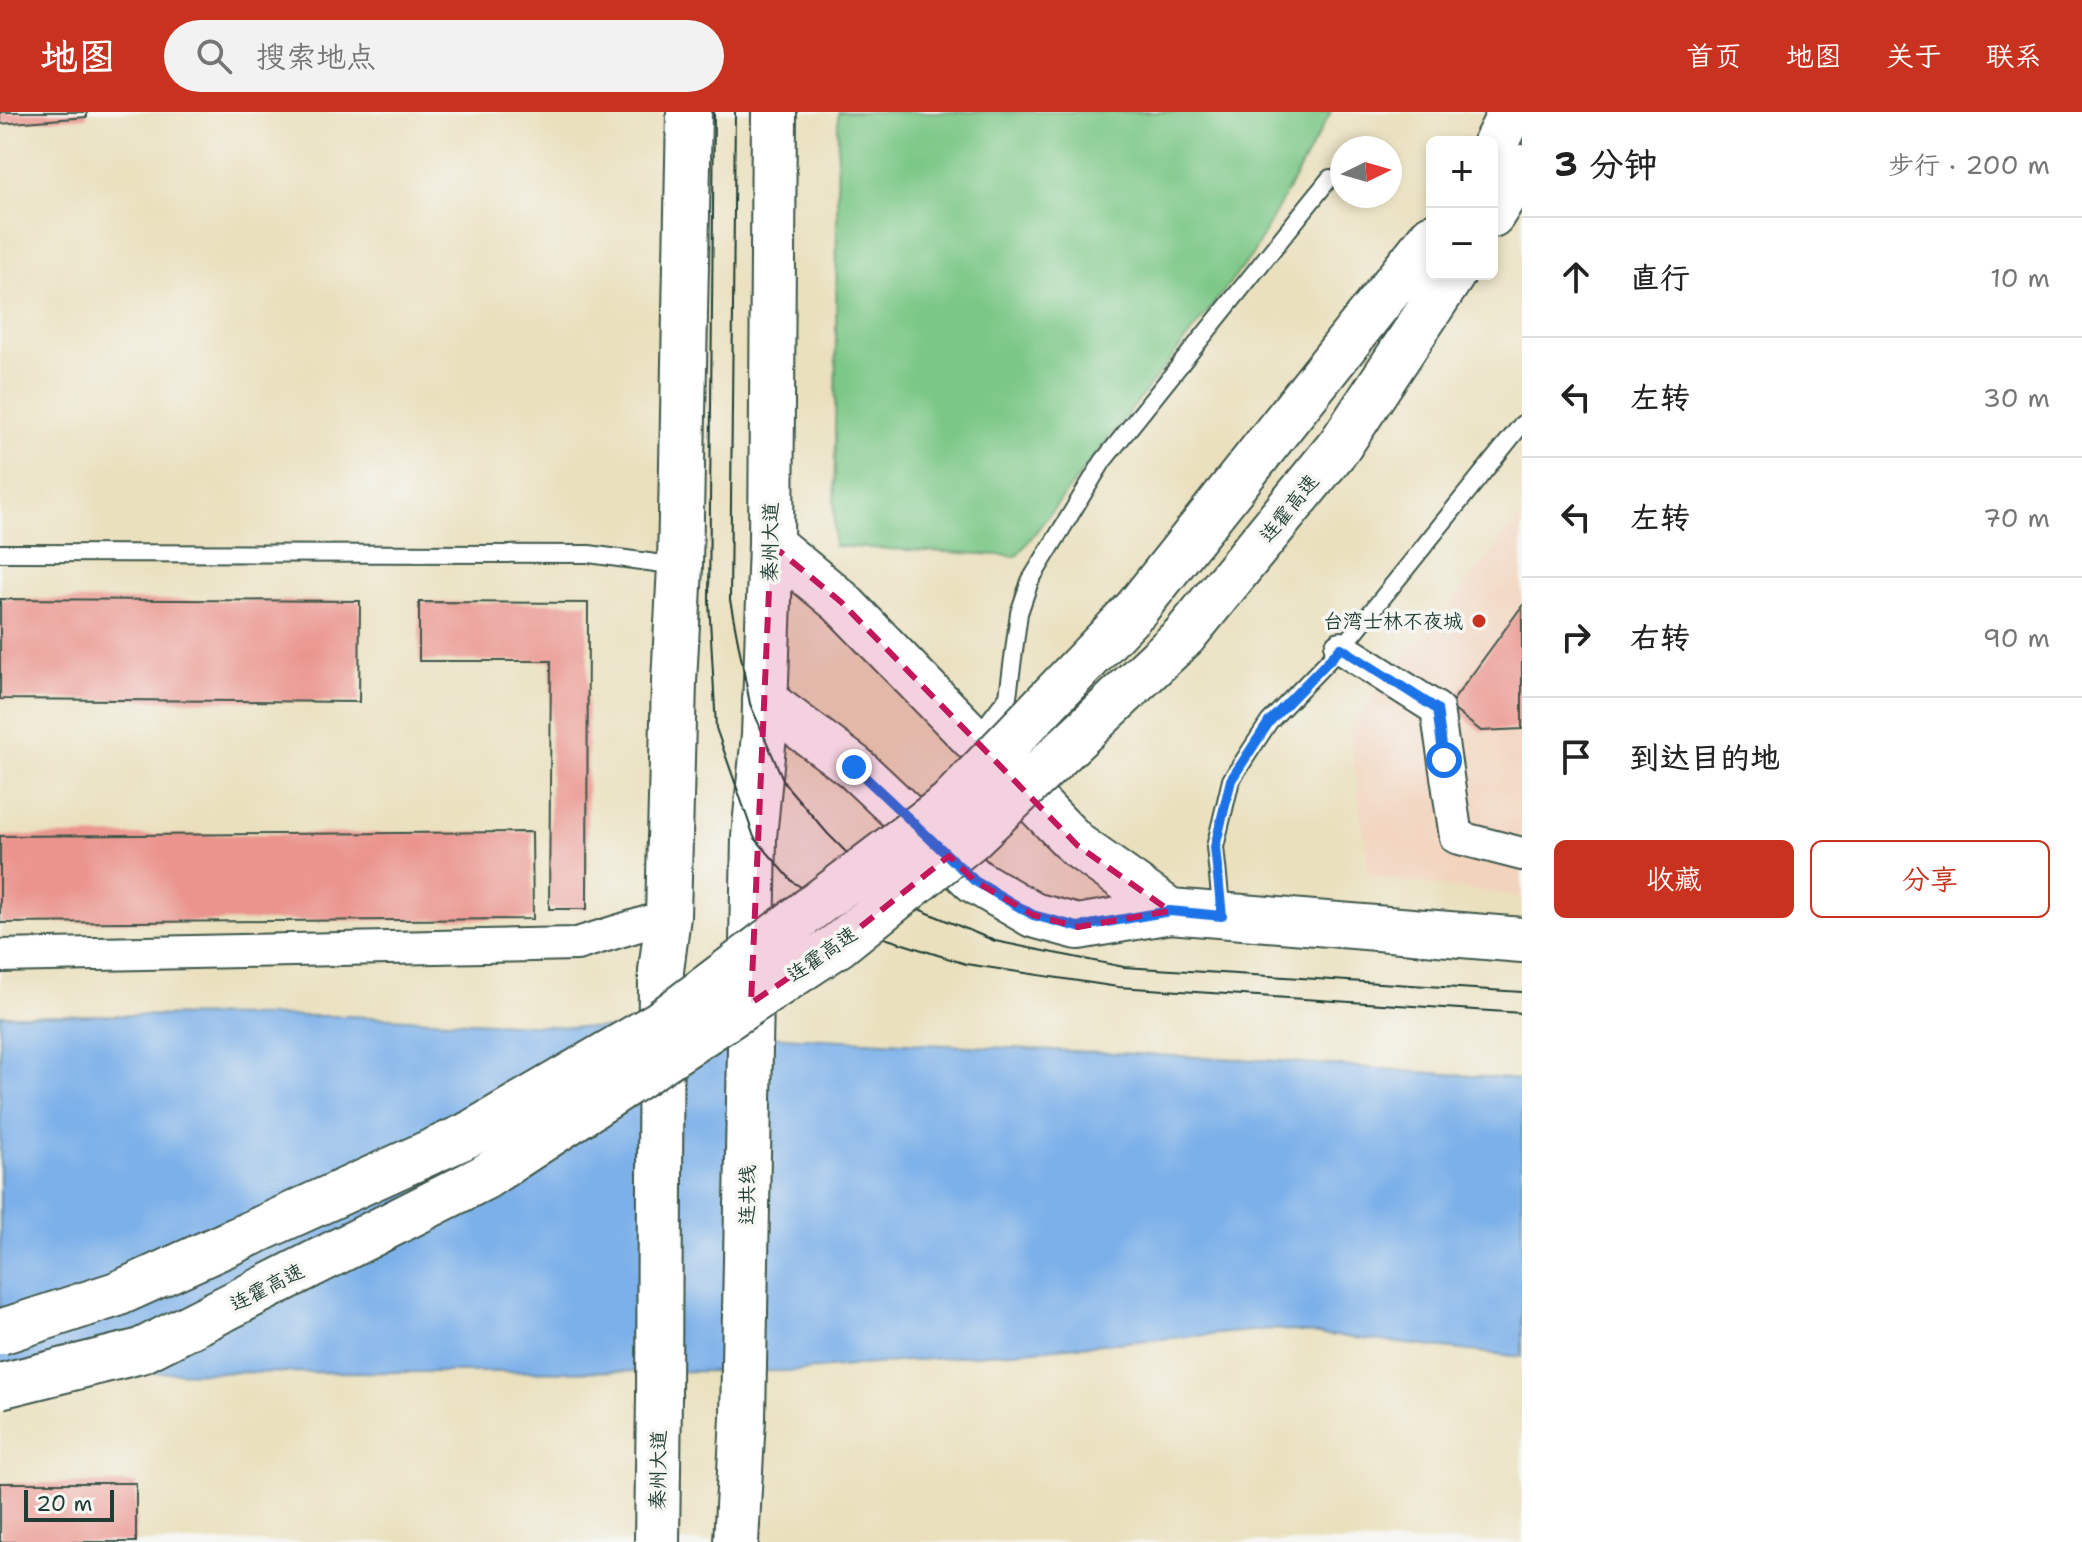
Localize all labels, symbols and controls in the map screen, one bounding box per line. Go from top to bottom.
search box [164,20,724,92]
text: 地图 [40,31,116,82]
icon: search [192,34,236,78]
text: 搜索地点 [256,36,376,77]
text: 首页 [1686,37,1742,75]
text: 地图 [1786,37,1842,75]
text: 关于 [1886,37,1942,75]
text: 联系 [1986,37,2042,75]
north arrow [1330,136,1402,208]
map controls [1426,136,1498,280]
button: + [1426,136,1498,208]
text: 3 分钟 [1554,141,1658,187]
text: 步行 · 200 m [1888,147,2050,182]
button: − [1426,208,1498,280]
icon: ahead [1554,255,1598,299]
text: 直行 [1630,257,1690,298]
text: 10 m [1990,260,2050,295]
icon: left [1554,375,1598,419]
text: 左转 [1630,377,1690,418]
text: 30 m [1983,380,2050,415]
street label: 连霍高速 [1254,469,1324,547]
icon: left [1554,495,1598,539]
text: 左转 [1630,497,1690,538]
text: 70 m [1983,500,2050,535]
street label: 秦州大道 [756,502,784,582]
place label: 台湾士林不夜城 [1323,608,1463,634]
marker: 台湾士林不夜城 [1470,612,1488,630]
icon: right [1554,615,1598,659]
text: 右转 [1630,617,1690,658]
text: 90 m [1983,620,2050,655]
icon: arrive [1554,735,1598,779]
text: 到达目的地 [1630,737,1780,778]
route start [1426,742,1462,778]
route end [836,749,872,785]
button: 收藏 [1554,840,1794,918]
button: 分享 [1810,840,2050,918]
street label: 连霍高速 [782,920,862,988]
street label: 连共线 [733,1165,761,1225]
street label: 连霍高速 [225,1257,309,1317]
street label: 秦州大道 [644,1430,672,1510]
scale bar [24,1486,114,1522]
text: 20 m [36,1489,93,1518]

